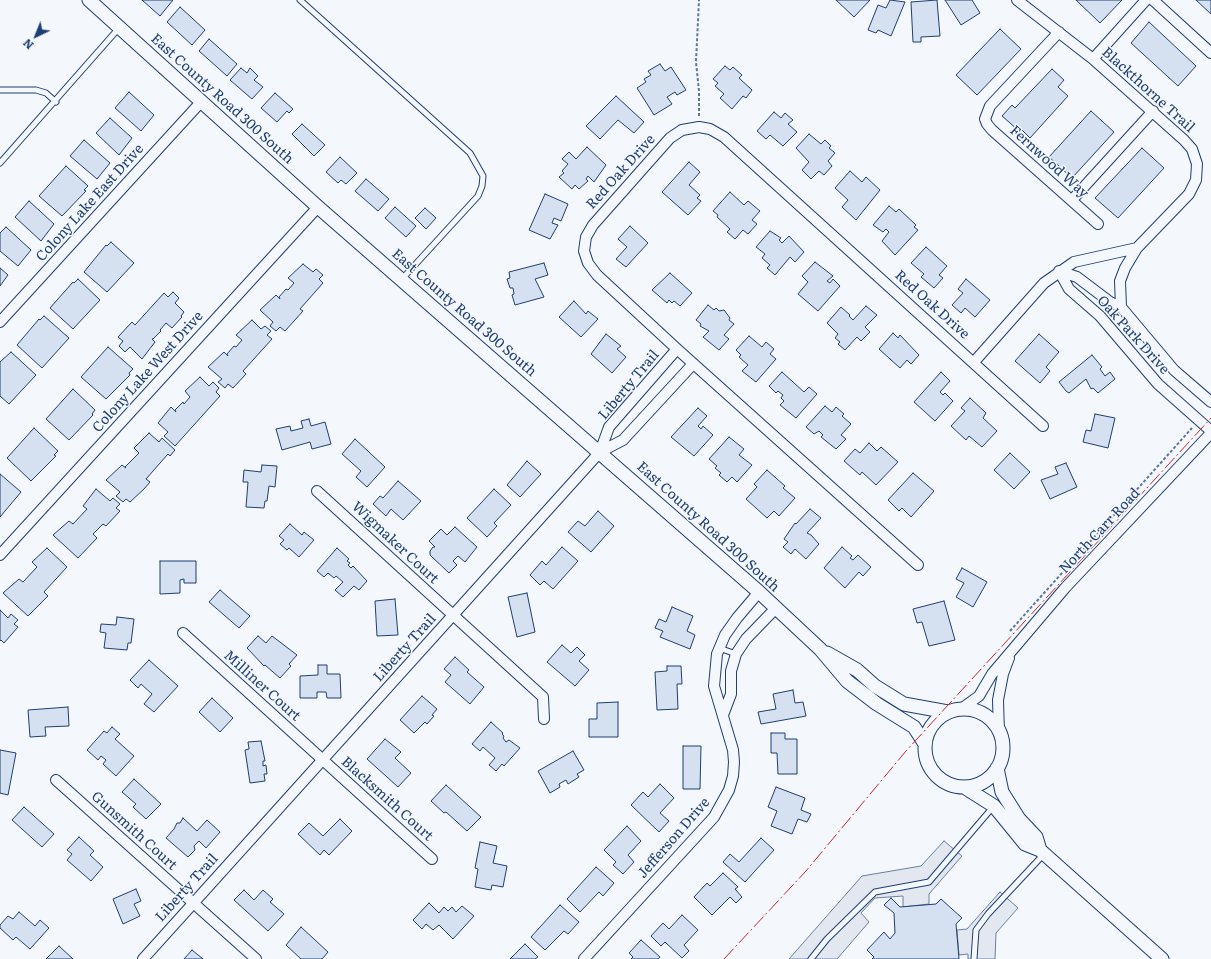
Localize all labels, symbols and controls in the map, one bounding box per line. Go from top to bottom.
north arrow [16,16,56,56]
street label: East County Road 300 South [147,30,297,168]
text: N [19,36,37,54]
street label: Blackthorne Trail [1098,44,1198,136]
street label: Fernwood Way [1006,122,1092,202]
street label: Red Oak Drive [583,131,659,213]
street label: Colony Lake East Drive [33,141,147,265]
street label: East County Road 300 South [388,246,540,380]
street label: Red Oak Drive [891,267,973,343]
street label: Oak Park Drive [1093,292,1173,378]
street label: Colony Lake West Drive [89,308,207,436]
street label: Liberty Trail [595,347,663,423]
street label: East County Road 300 South [633,458,783,596]
street label: North Carr Road [1056,485,1144,577]
street label: Wigmaker Court [348,498,442,588]
street label: Liberty Trail [370,611,440,685]
street label: Milliner Court [220,647,304,725]
street label: Blacksmith Court [338,753,436,845]
street label: Gunsmith Court [88,788,180,874]
street label: Jefferson Drive [634,794,714,882]
street label: Liberty Trail [152,851,222,925]

